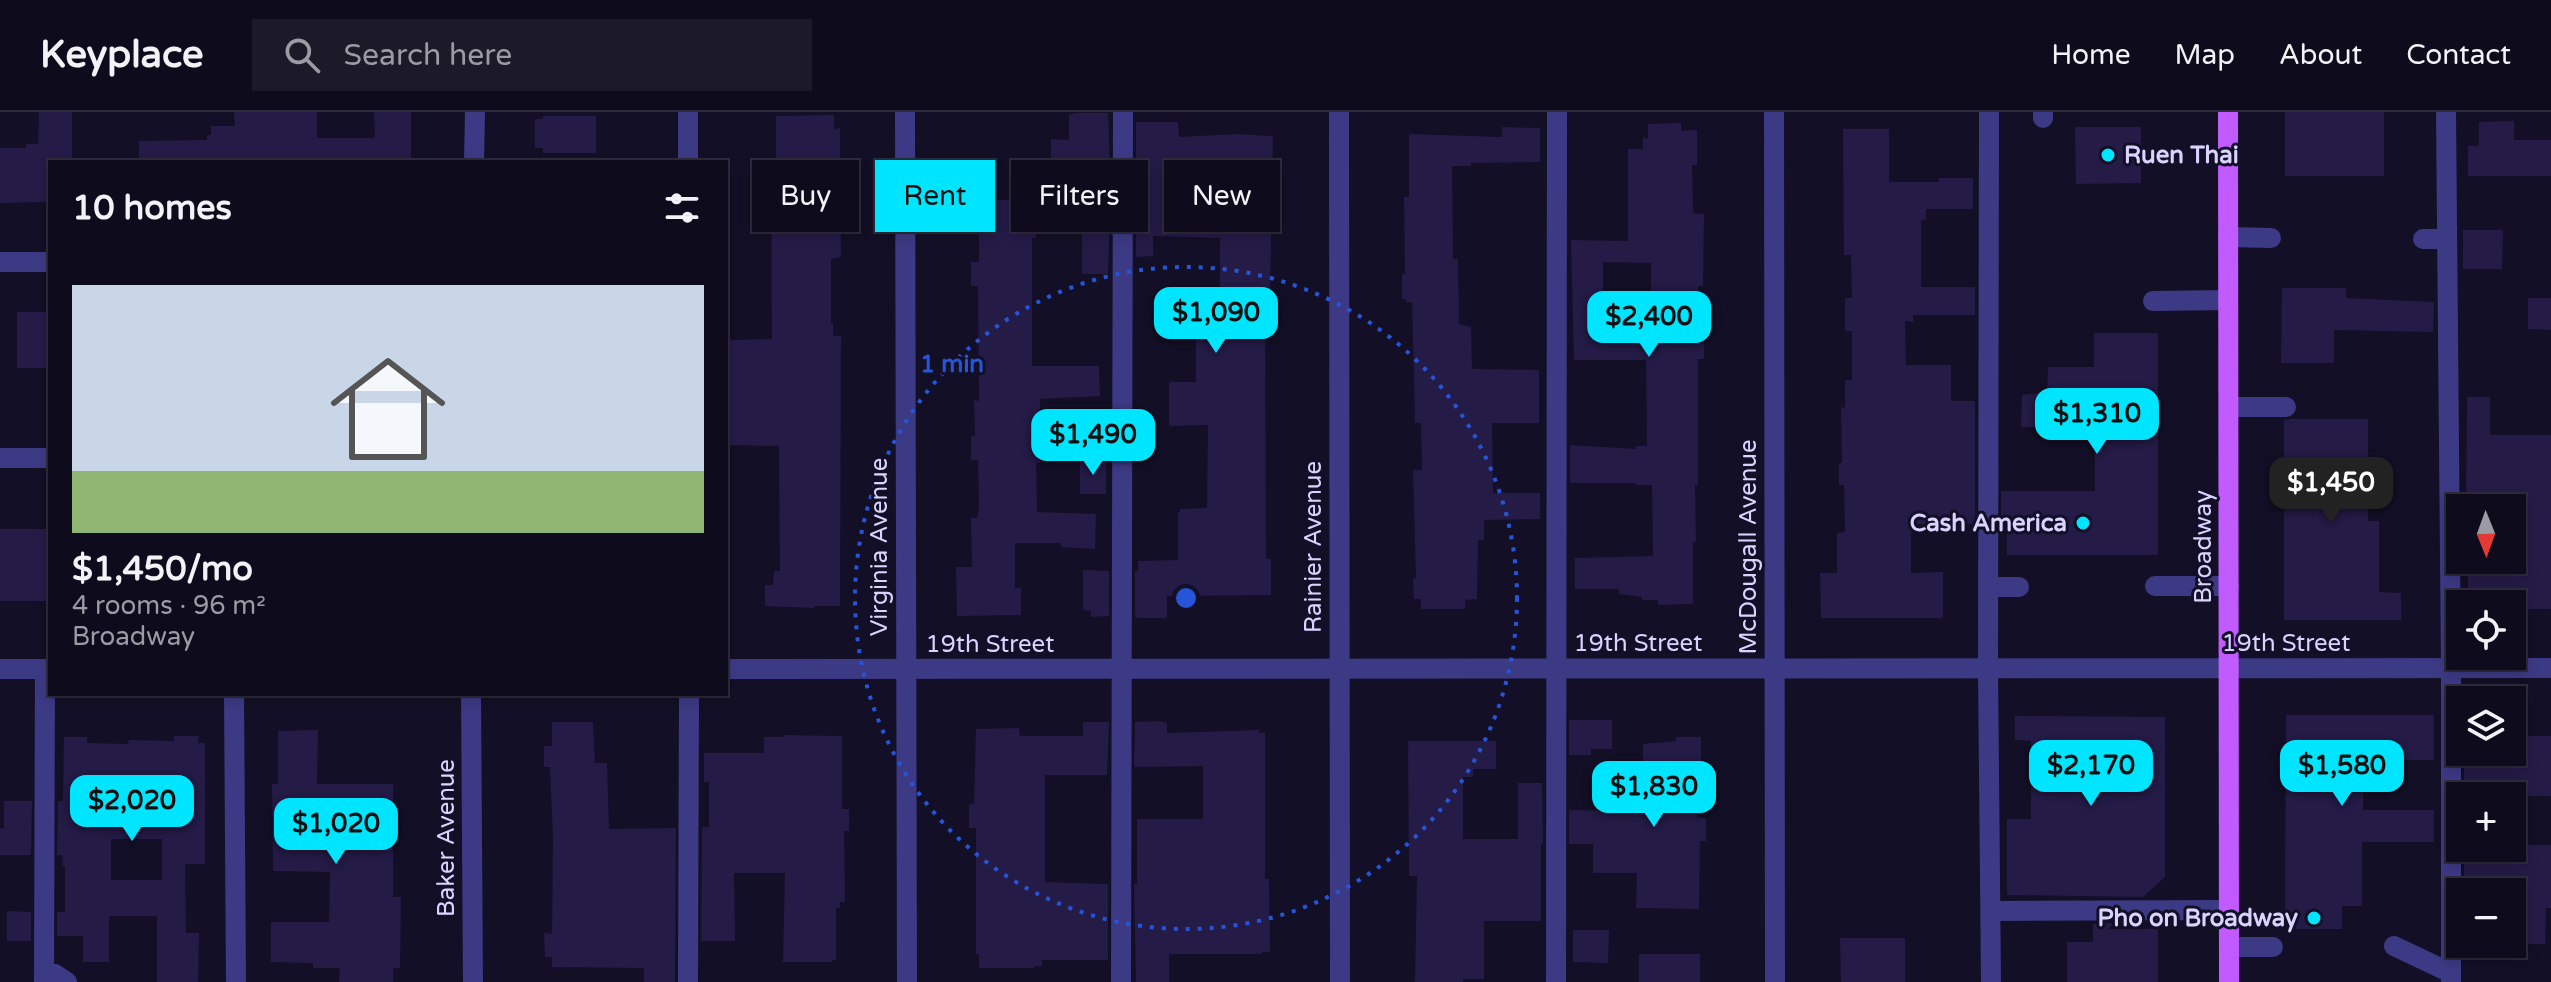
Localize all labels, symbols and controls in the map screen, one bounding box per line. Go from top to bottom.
search box [252,19,812,91]
text: Keyplace [40,32,204,78]
icon: search [280,33,324,77]
text: Search here [344,37,512,74]
text: Home [2051,38,2131,72]
text: Map [2175,38,2235,72]
text: About [2279,38,2362,72]
text: Contact [2406,38,2511,72]
place label: Ruen Thai [2124,141,2239,170]
marker: Ruen Thai [2099,146,2117,164]
chip: Buy [752,160,859,232]
chip: Rent [875,160,995,232]
chip: Filters [1011,160,1148,232]
chip: New [1164,160,1280,232]
icon: filters [660,186,704,230]
text: 10 homes [72,188,232,229]
pin: $1,090 [1151,287,1281,355]
pin: $2,400 [1584,291,1714,359]
text: $1,090 [1172,297,1260,328]
text: $2,400 [1605,301,1693,332]
icon: home [316,337,460,481]
text: 1 min [920,350,984,379]
pin: $1,310 [2032,388,2162,456]
text: $1,310 [2053,398,2141,429]
pin: $1,490 [1028,409,1158,477]
text: $1,490 [1049,419,1137,450]
street label: McDougall Avenue [1734,439,1763,655]
pin: $1,450 [2266,457,2396,525]
street label: Virginia Avenue [865,458,894,636]
street label: Rainier Avenue [1299,461,1328,633]
text: $1,450 [2287,467,2375,498]
street label: Broadway [2189,490,2218,604]
north arrow [2446,494,2526,574]
map controls [2446,494,2526,958]
place label: Cash America [1910,509,2067,538]
marker: Cash America [2074,514,2092,532]
text: $1,450/mo [72,549,253,590]
centre of rings [1172,584,1200,612]
text: 4 rooms · 96 m² [72,590,266,621]
button: locate [2446,590,2526,670]
text: Broadway [72,621,195,652]
street label: 19th Street [1574,629,1702,658]
street label: 19th Street [2222,629,2350,658]
street label: 19th Street [926,630,1054,659]
button: layers [2446,686,2526,766]
pin: $2,170 [2026,740,2156,808]
pin: $1,580 [2277,740,2407,808]
text: $2,170 [2047,750,2135,781]
text: $1,580 [2298,750,2386,781]
street label: Baker Avenue [432,759,461,917]
pin: $1,830 [1589,761,1719,829]
text: $1,830 [1610,771,1698,802]
pin: $2,020 [67,775,197,843]
button: + [2446,782,2526,862]
text: $2,020 [88,785,176,816]
pin: $1,020 [271,798,401,866]
text: $1,020 [292,808,380,839]
button: − [2446,878,2526,958]
place label: Pho on Broadway [2098,904,2298,933]
marker: Pho on Broadway [2305,909,2323,927]

